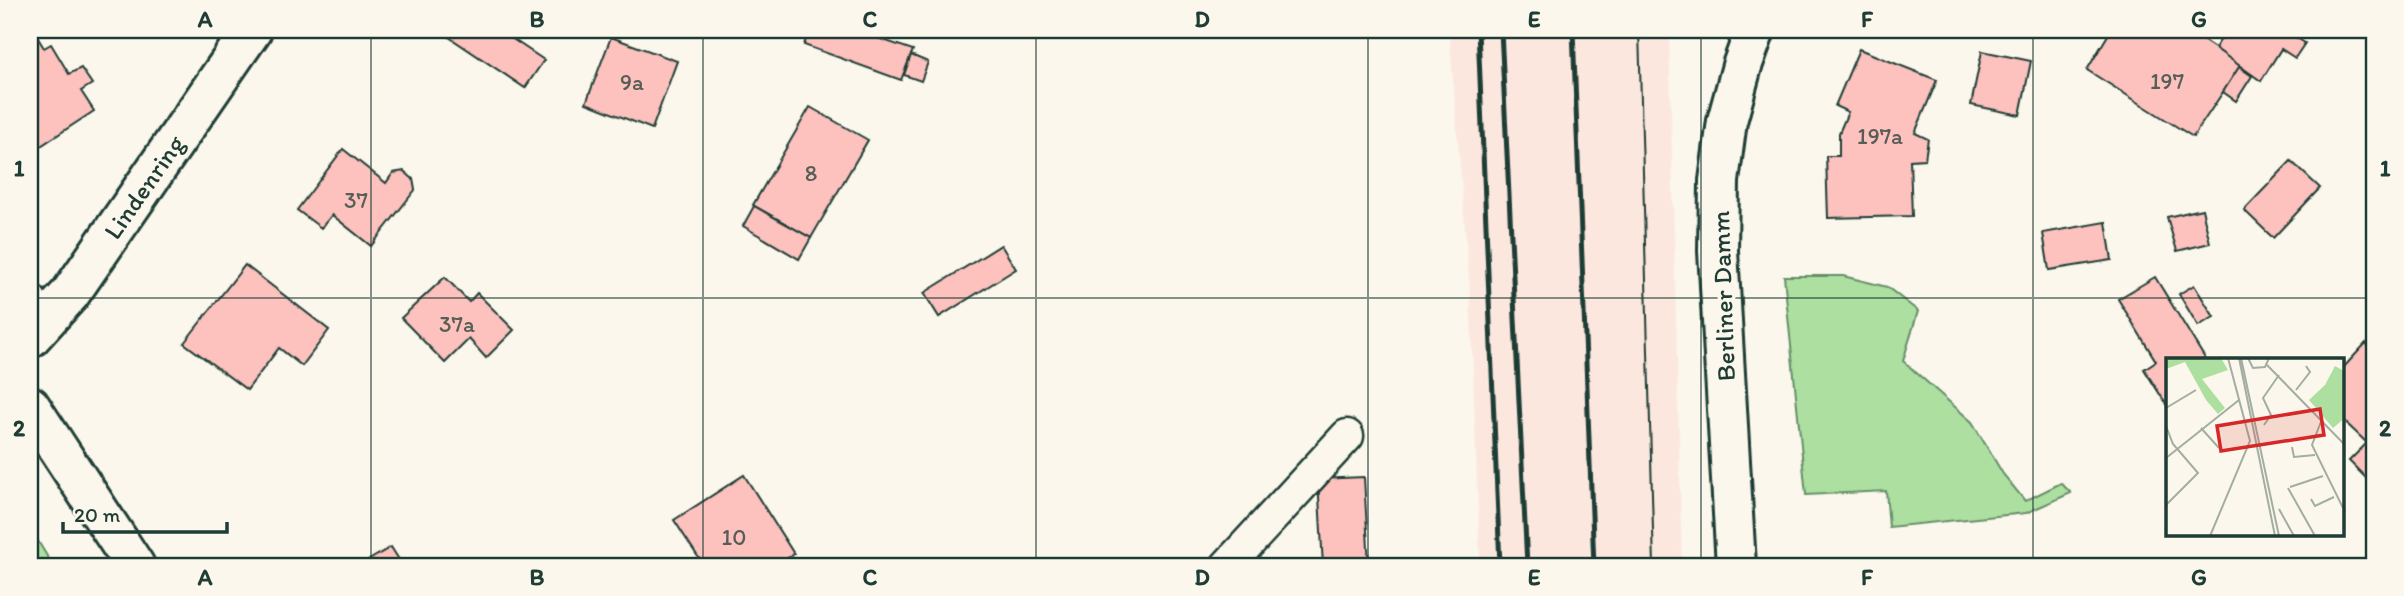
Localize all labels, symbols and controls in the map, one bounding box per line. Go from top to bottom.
text: A [197,5,213,33]
text: B [530,5,545,33]
text: C [863,5,878,33]
text: D [1194,5,1210,33]
text: E [1528,5,1541,33]
text: F [1861,5,1874,33]
text: G [2191,5,2207,33]
house number: 197 [2150,67,2184,95]
house number: 9a [620,68,644,96]
house number: 197a [1857,122,1903,150]
street label: Lindenring [97,128,192,245]
text: 1 [14,154,25,182]
text: 1 [2380,154,2391,182]
house number: 8 [805,159,817,187]
house number: 37 [344,186,368,214]
street label: Berliner Damm [1704,210,1742,382]
house number: 37a [439,310,475,338]
inset map [2166,358,2344,536]
text: 2 [13,414,26,442]
text: 2 [2379,414,2392,442]
scale bar [63,491,228,535]
text: 20 m [74,502,121,527]
house number: 10 [722,523,746,551]
text: A [197,563,213,591]
text: B [530,563,545,591]
text: C [863,563,878,591]
text: D [1194,563,1210,591]
text: E [1528,563,1541,591]
text: F [1861,563,1874,591]
text: G [2191,563,2207,591]

